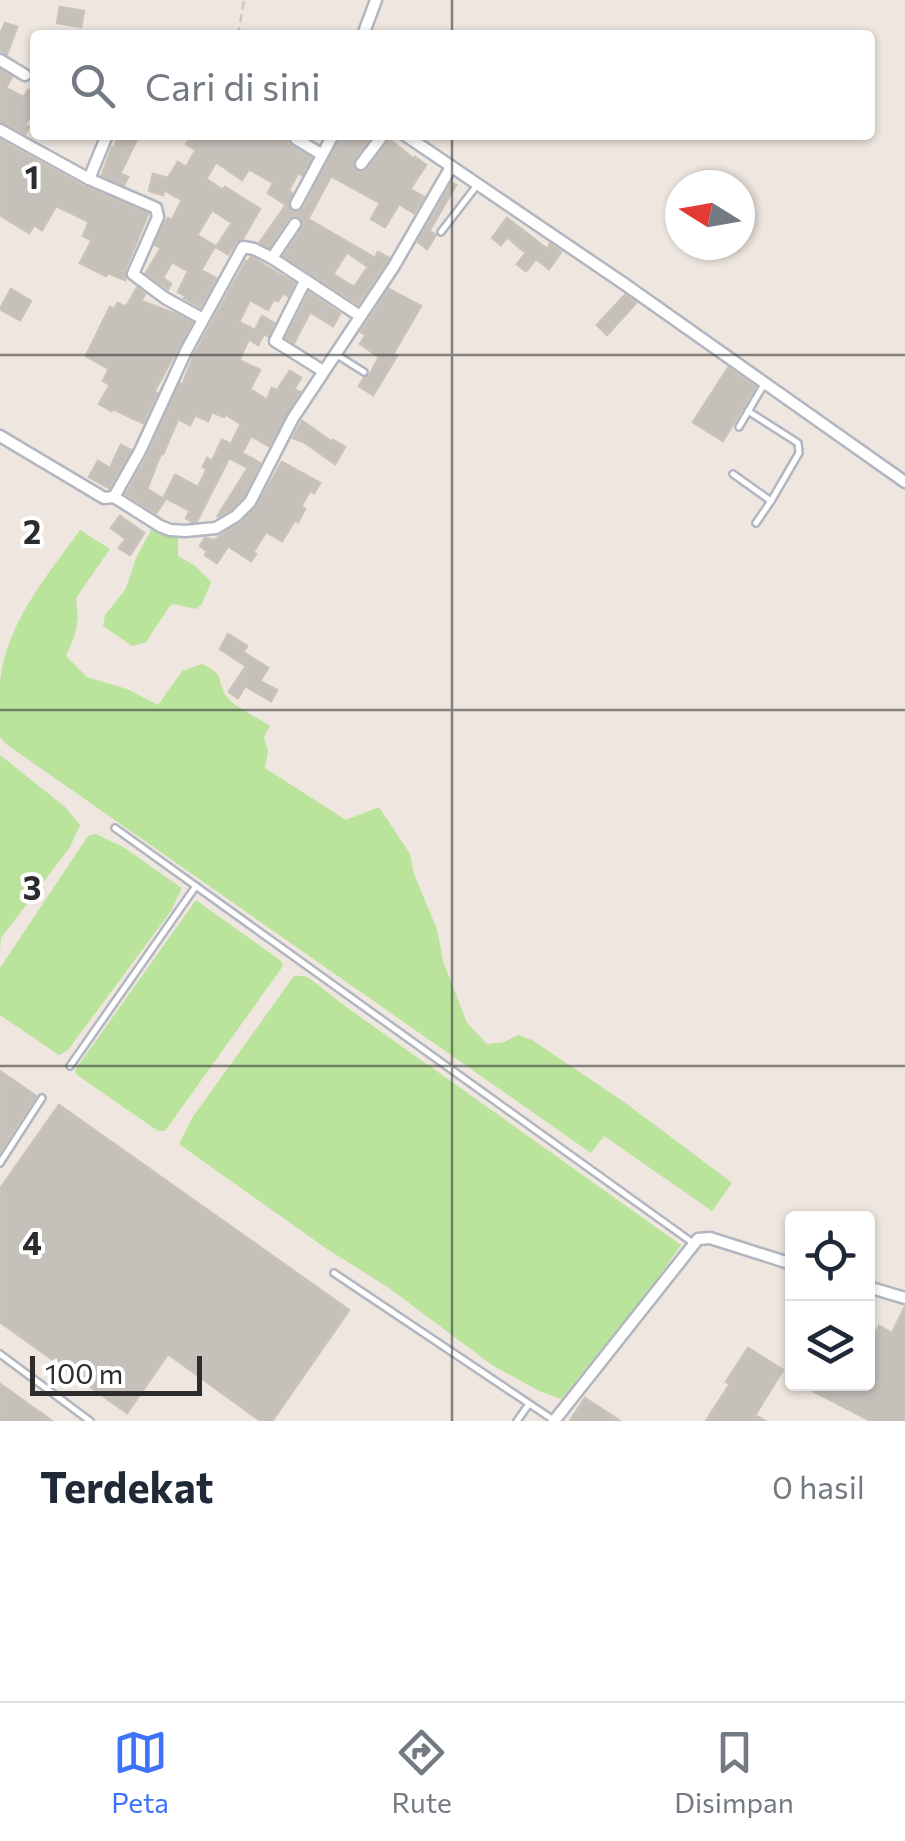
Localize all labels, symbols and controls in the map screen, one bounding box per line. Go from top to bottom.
search box [30,30,875,140]
icon: search [65,58,120,113]
text: Cari di sini [145,62,321,109]
text: 1 [25,156,39,196]
north arrow [665,170,755,260]
text: 2 [23,511,41,551]
text: 3 [23,867,41,907]
map controls [785,1211,875,1391]
button: locate [785,1211,875,1301]
text: 4 [22,1222,42,1262]
button: layers [785,1301,875,1391]
scale bar [30,1351,202,1396]
text: 100 m [45,1356,123,1390]
text: Terdekat [40,1460,214,1512]
text: 0 hasil [772,1466,865,1506]
tab: Peta [111,1725,169,1819]
tab: Rute [392,1725,452,1819]
tab: Disimpan [674,1725,794,1819]

